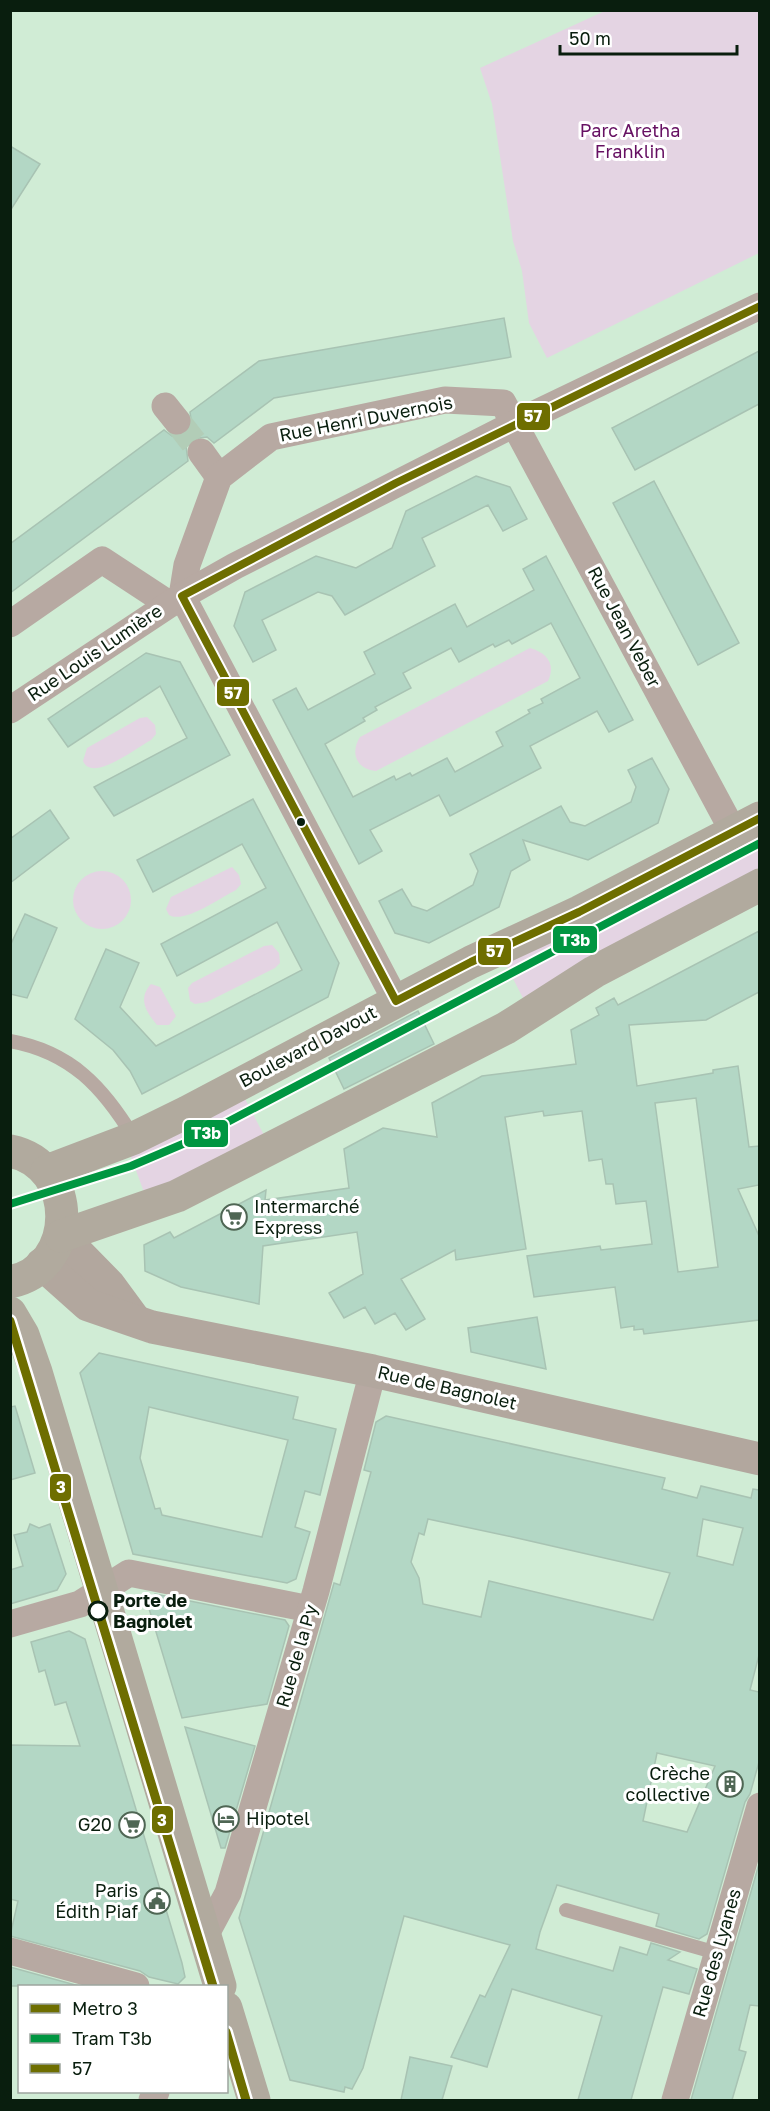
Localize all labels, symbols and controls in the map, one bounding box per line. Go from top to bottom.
scale bar [560,18,737,56]
text: 50 m [569,27,611,49]
park label: Parc Aretha Franklin [580,119,680,162]
street label: Rue Henri Duvernois [277,390,454,446]
line badge: 57 [516,402,551,431]
text: 57 [524,406,543,426]
street label: Rue Jean Veber [584,562,666,691]
street label: Rue Louis Lumière [23,599,166,705]
line badge: 57 [216,678,250,707]
text: 57 [224,683,243,703]
unlabelled marker [295,816,307,828]
line badge: T3b [552,925,598,954]
text: T3b [560,930,590,950]
line badge: 57 [477,937,512,966]
text: 57 [486,941,505,961]
street label: Boulevard Davout [235,1001,380,1092]
line badge: T3b [183,1119,229,1148]
text: T3b [191,1123,221,1143]
place label: Intermarché Express [254,1195,359,1238]
supermarket icon: Intermarché Express [219,1202,249,1232]
street label: Rue de Bagnolet [376,1360,519,1414]
line badge: 3 [49,1473,72,1502]
text: 3 [56,1477,66,1497]
place label: Porte de Bagnolet [113,1589,193,1632]
marker: Porte de Bagnolet [88,1601,108,1621]
street label: Rue de la Py [271,1602,321,1710]
place label: Crèche collective [626,1762,710,1805]
building icon: Crèche collective [715,1769,745,1799]
hotel icon: Hipotel [211,1804,241,1834]
line badge: 3 [151,1805,174,1834]
place label: Hipotel [246,1807,310,1829]
supermarket icon: G20 [117,1810,147,1840]
text: 3 [157,1810,167,1830]
place label: G20 [78,1813,112,1835]
place label: Paris Édith Piaf [55,1879,138,1922]
public building icon: Paris Édith Piaf [142,1886,172,1916]
street label: Rue des Lyanes [687,1886,745,2020]
legend [18,1985,228,2093]
text: Metro 3 [72,1997,138,2019]
text: Tram T3b [72,2027,152,2049]
text: 57 [72,2057,92,2079]

